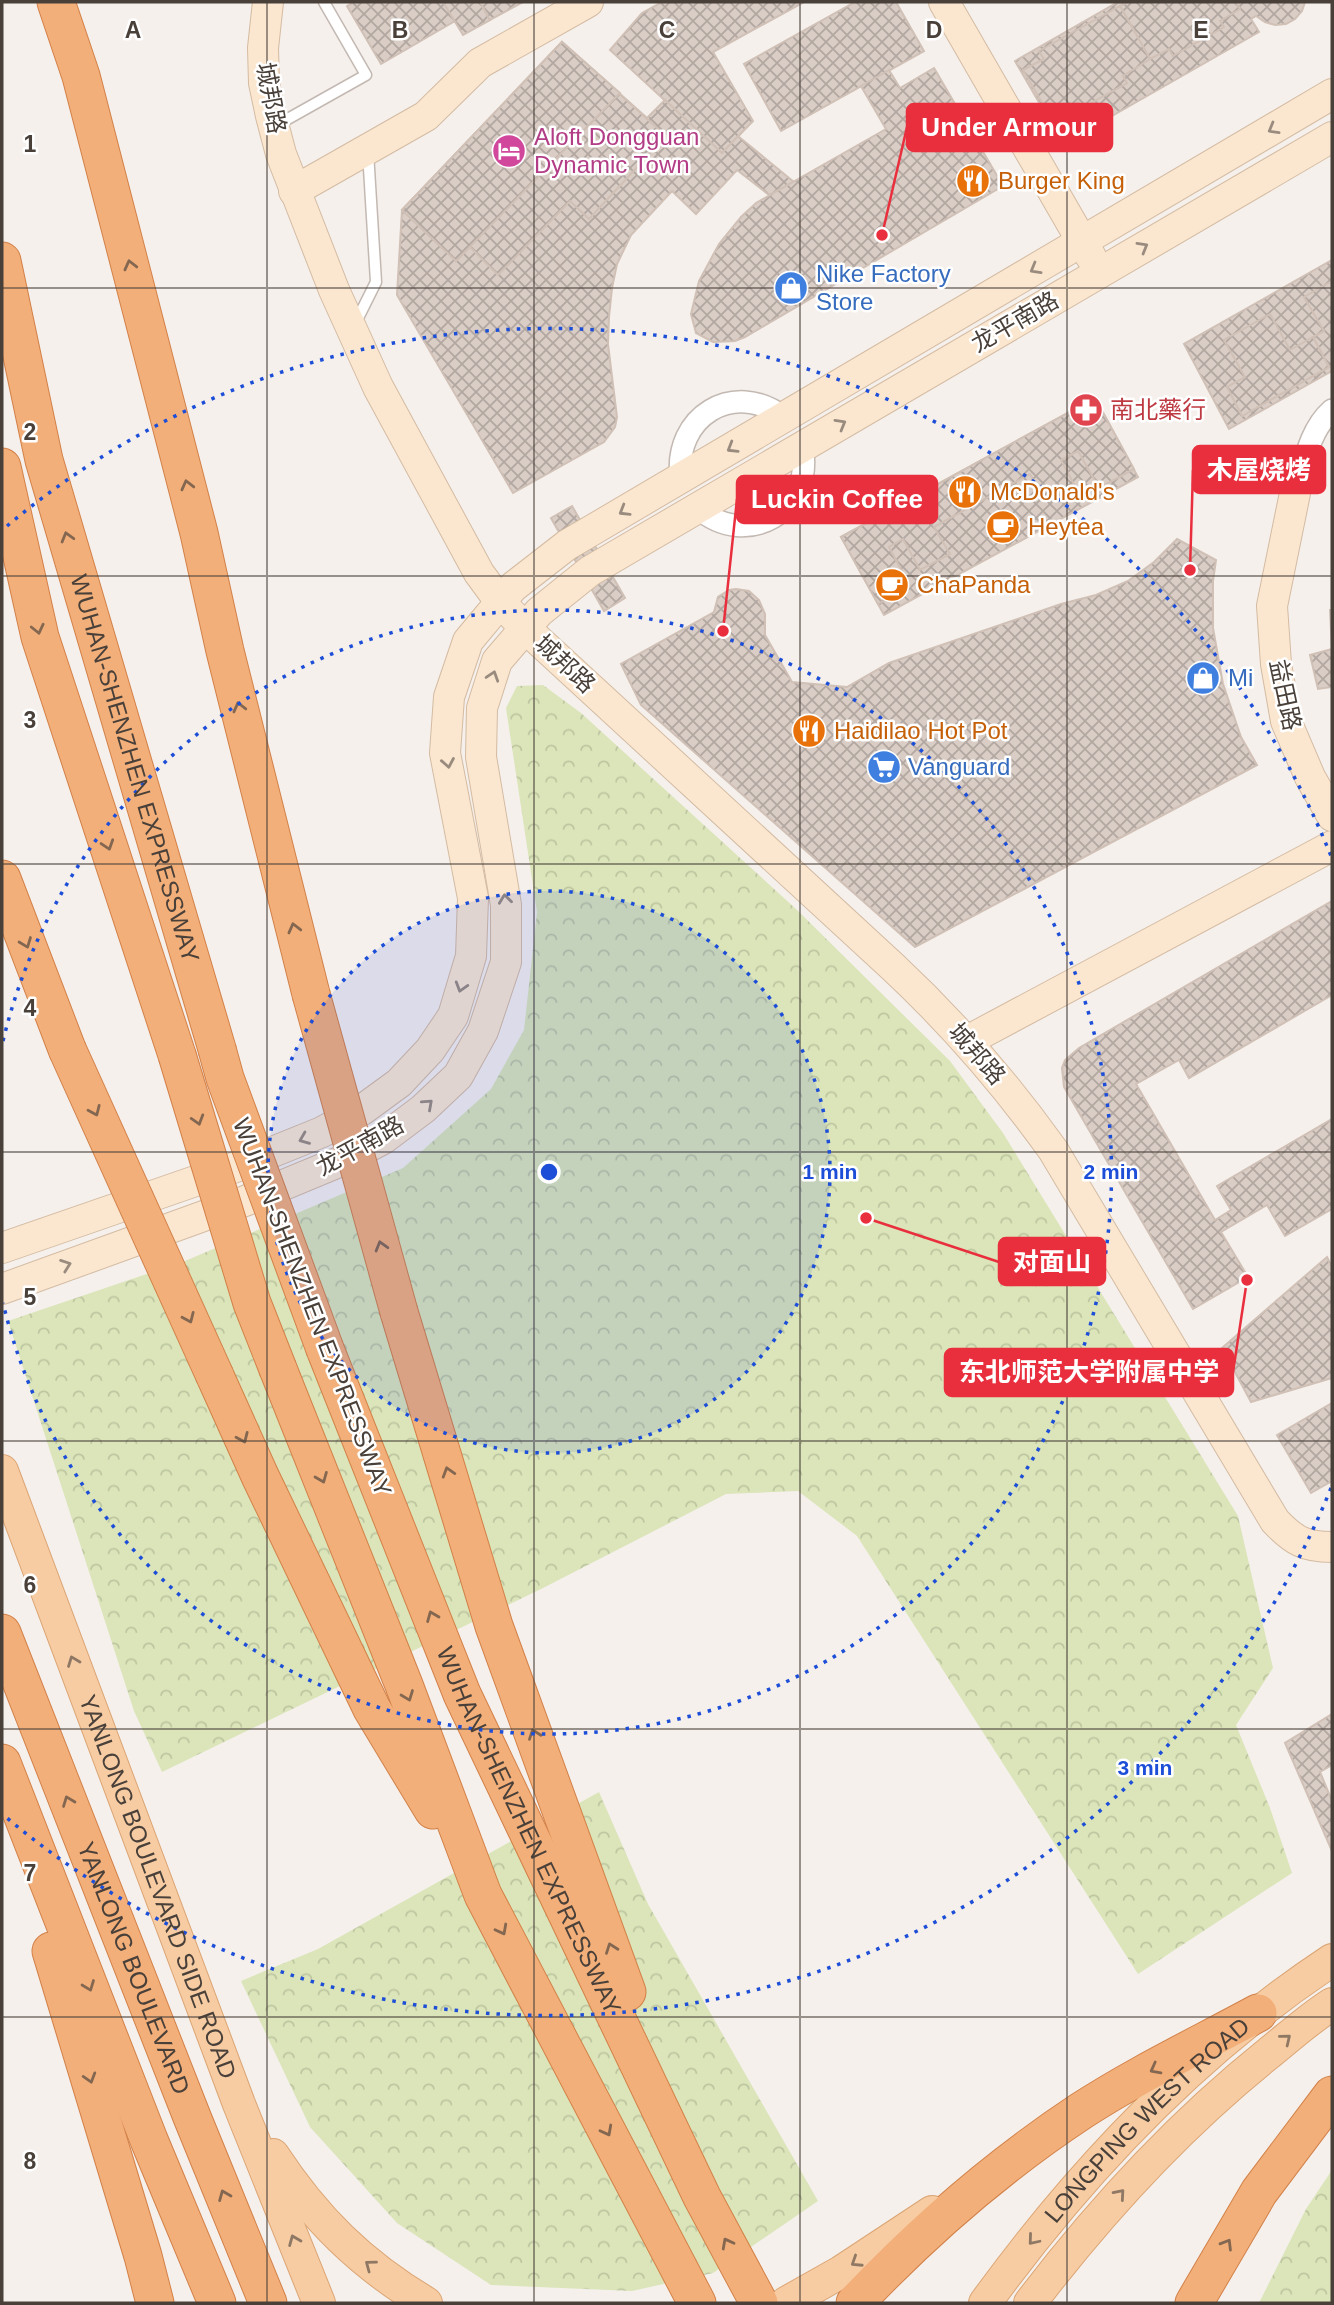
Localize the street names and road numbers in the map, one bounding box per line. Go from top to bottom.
street label: 城邦路 [252,60,291,136]
street label: 龙平南路 [966,286,1063,357]
street label: WUHAN-SHENZHEN EXPRESSWAY [65,571,205,966]
street label: 城邦路 [530,629,601,698]
street label: 益田路 [1265,657,1306,733]
street label: 城邦路 [944,1018,1011,1090]
street label: 龙平南路 [311,1110,408,1181]
street label: WUHAN-SHENZHEN EXPRESSWAY [228,1114,397,1500]
street label: WUHAN-SHENZHEN EXPRESSWAY [432,1643,627,2018]
street label: YANLONG BOULEVARD SIDE ROAD [72,1693,244,2083]
street label: YANLONG BOULEVARD [71,1839,195,2099]
street label: LONGPING WEST ROAD [1039,2012,1255,2228]

